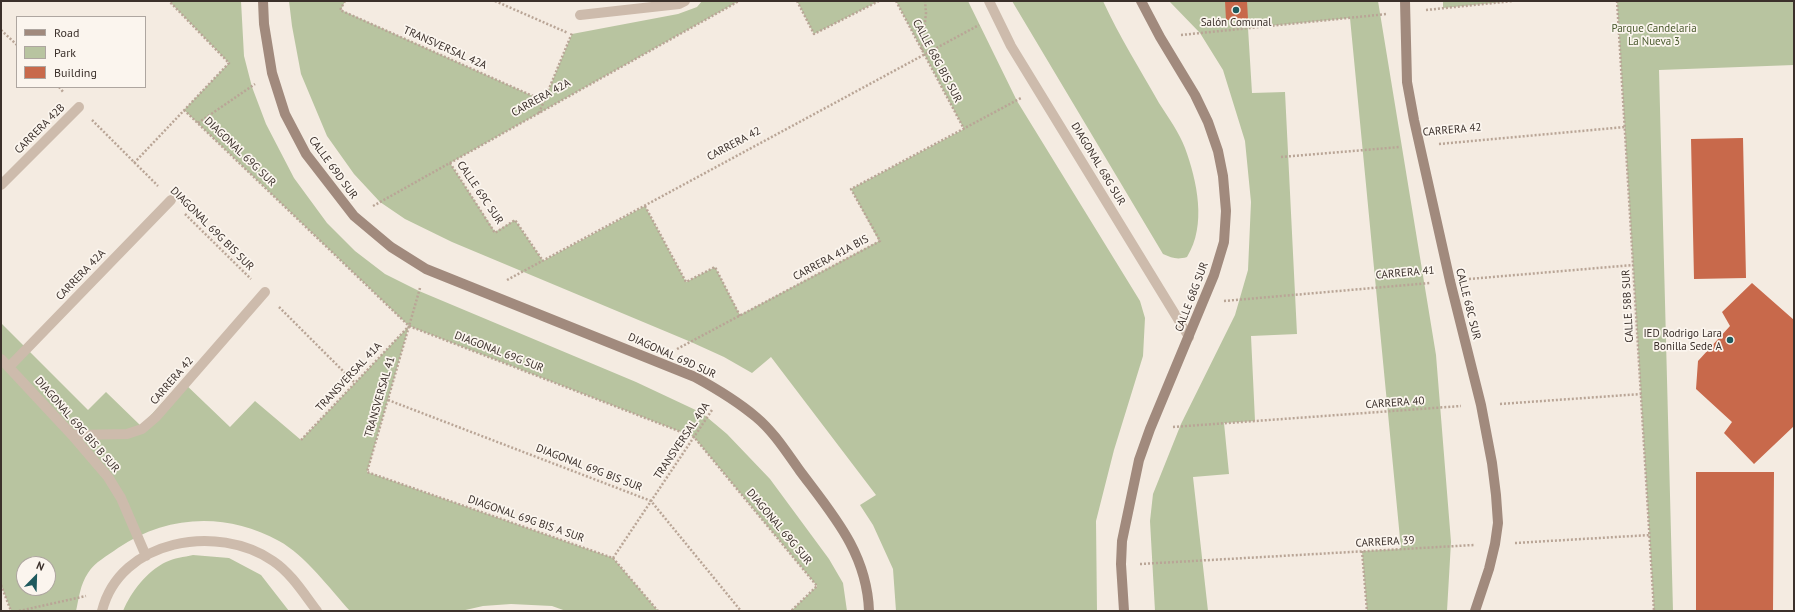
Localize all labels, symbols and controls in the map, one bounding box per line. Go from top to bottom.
marker: Salón Comunal [1231,5,1241,15]
legend [16,16,146,88]
place label: Salón Comunal [1201,16,1271,30]
street label: CALLE 68G BIS SUR [910,17,964,105]
park label: Parque Candelaria La Nueva 3 [1611,22,1697,48]
street label: TRANSVERSAL 42A [401,24,489,72]
text: Road [54,25,79,40]
text: Park [54,45,76,60]
text: Building [54,65,97,80]
street label: CARRERA 42A [509,76,573,120]
street label: CARRERA 42B [12,101,68,157]
street label: DIAGONAL 69G SUR [201,114,279,190]
street label: DIAGONAL 68G SUR [1068,120,1128,208]
street label: CARRERA 42 [1422,121,1482,139]
street label: CARRERA 42 [705,124,763,164]
street label: CALLE 69D SUR [306,134,360,202]
street label: CALLE 69C SUR [454,159,506,227]
street label: DIAGONAL 69G BIS SUR [167,184,257,274]
street label: CARRERA 41A BIS [791,232,871,284]
street label: CARRERA 42A [54,247,108,303]
street label: CALLE 68G SUR [1173,260,1211,334]
street label: CARRERA 41 [1375,264,1435,282]
street label: CALLE 68C SUR [1453,267,1483,341]
street label: CALLE 58B SUR [1619,269,1637,343]
place label: IED Rodrigo Lara Bonilla Sede A [1643,327,1722,353]
street label: DIAGONAL 69G SUR [453,329,545,375]
street label: DIAGONAL 69D SUR [626,331,718,381]
marker: IED Rodrigo Lara Bonilla Sede A [1725,335,1735,345]
street label: TRANSVERSAL 41A [313,340,385,414]
street label: CARRERA 42 [148,354,196,408]
street label: TRANSVERSAL 41 [362,355,398,439]
street label: DIAGONAL 69G BIS B SUR [32,375,122,475]
street label: CARRERA 40 [1365,394,1425,412]
street label: TRANSVERSAL 40A [651,400,713,482]
street label: DIAGONAL 69G BIS SUR [534,442,644,494]
street label: DIAGONAL 69G SUR [744,487,814,567]
street label: DIAGONAL 69G BIS A SUR [466,493,586,545]
street label: CARRERA 39 [1355,534,1415,550]
north arrow [16,556,56,596]
text: N [34,558,46,574]

